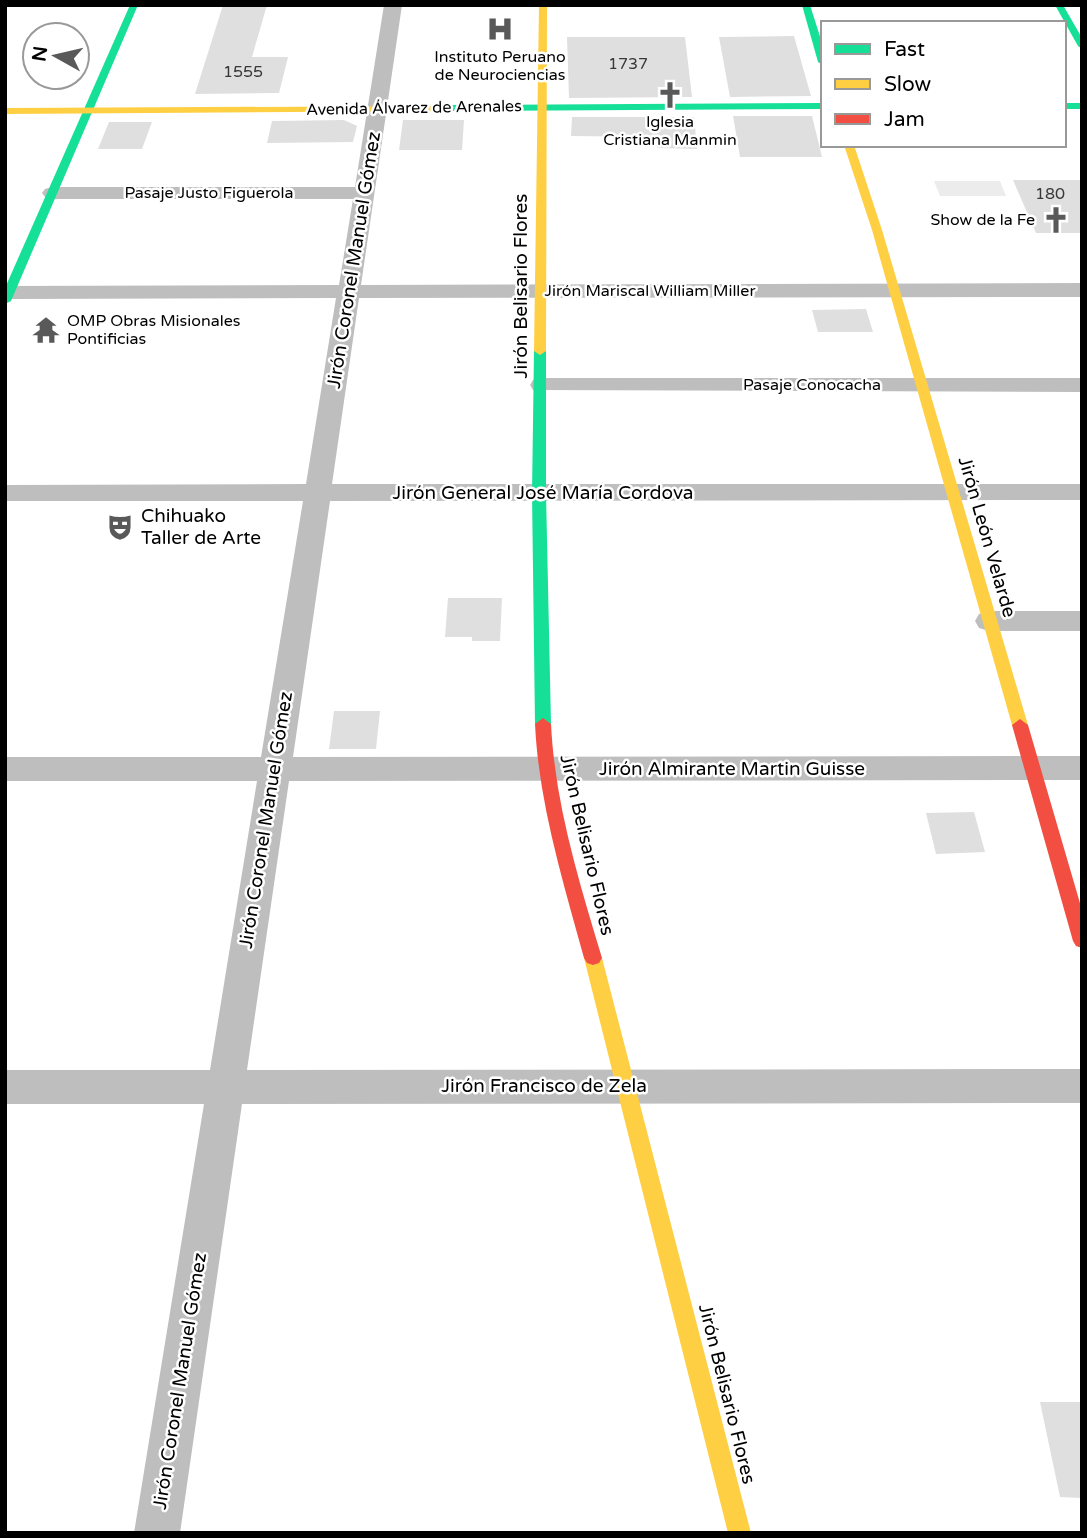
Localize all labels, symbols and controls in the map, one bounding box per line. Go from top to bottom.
hospital icon: Instituto Peruano de Neurociencias [485,14,515,44]
north arrow [21,21,91,91]
legend [821,21,1066,147]
text: Fast [884,37,925,62]
text: N [28,45,52,63]
place label: Instituto Peruano de Neurociencias [434,47,566,85]
house number: 1737 [608,54,648,74]
house number: 1555 [223,62,263,82]
text: Slow [884,72,932,97]
church icon: Iglesia Cristiana Manmin [655,80,685,110]
street label: Avenida Álvarez de Arenales [306,96,522,120]
text: Jam [884,107,925,132]
place label: Iglesia Cristiana Manmin [603,112,737,150]
street label: Jirón Coronel Manuel Gómez [323,130,385,390]
street label: Pasaje Justo Figuerola [124,183,294,203]
house number: 180 [1035,184,1065,204]
street label: Jirón Belisario Flores [510,194,532,378]
church icon: Show de la Fe [1041,205,1071,235]
place label: Show de la Fe [930,210,1035,230]
street label: Jirón Mariscal William Miller [544,281,756,301]
place label: OMP Obras Misionales Pontificias [67,311,240,349]
temple icon: OMP Obras Misionales Pontificias [31,315,61,345]
street label: Pasaje Conocacha [743,375,881,395]
street label: Jirón León Velarde [953,454,1021,620]
street label: Jirón General José María Cordova [392,482,694,504]
place label: Chihuako Taller de Arte [141,505,261,549]
theatre icon: Chihuako Taller de Arte [105,512,135,542]
street label: Jirón Coronel Manuel Gómez [235,690,297,950]
street label: Jirón Belisario Flores [555,752,619,938]
street label: Jirón Almirante Martin Guisse [599,758,865,780]
street label: Jirón Francisco de Zela [441,1075,647,1097]
street label: Jirón Coronel Manuel Gómez [149,1251,211,1511]
street label: Jirón Belisario Flores [694,1302,760,1486]

